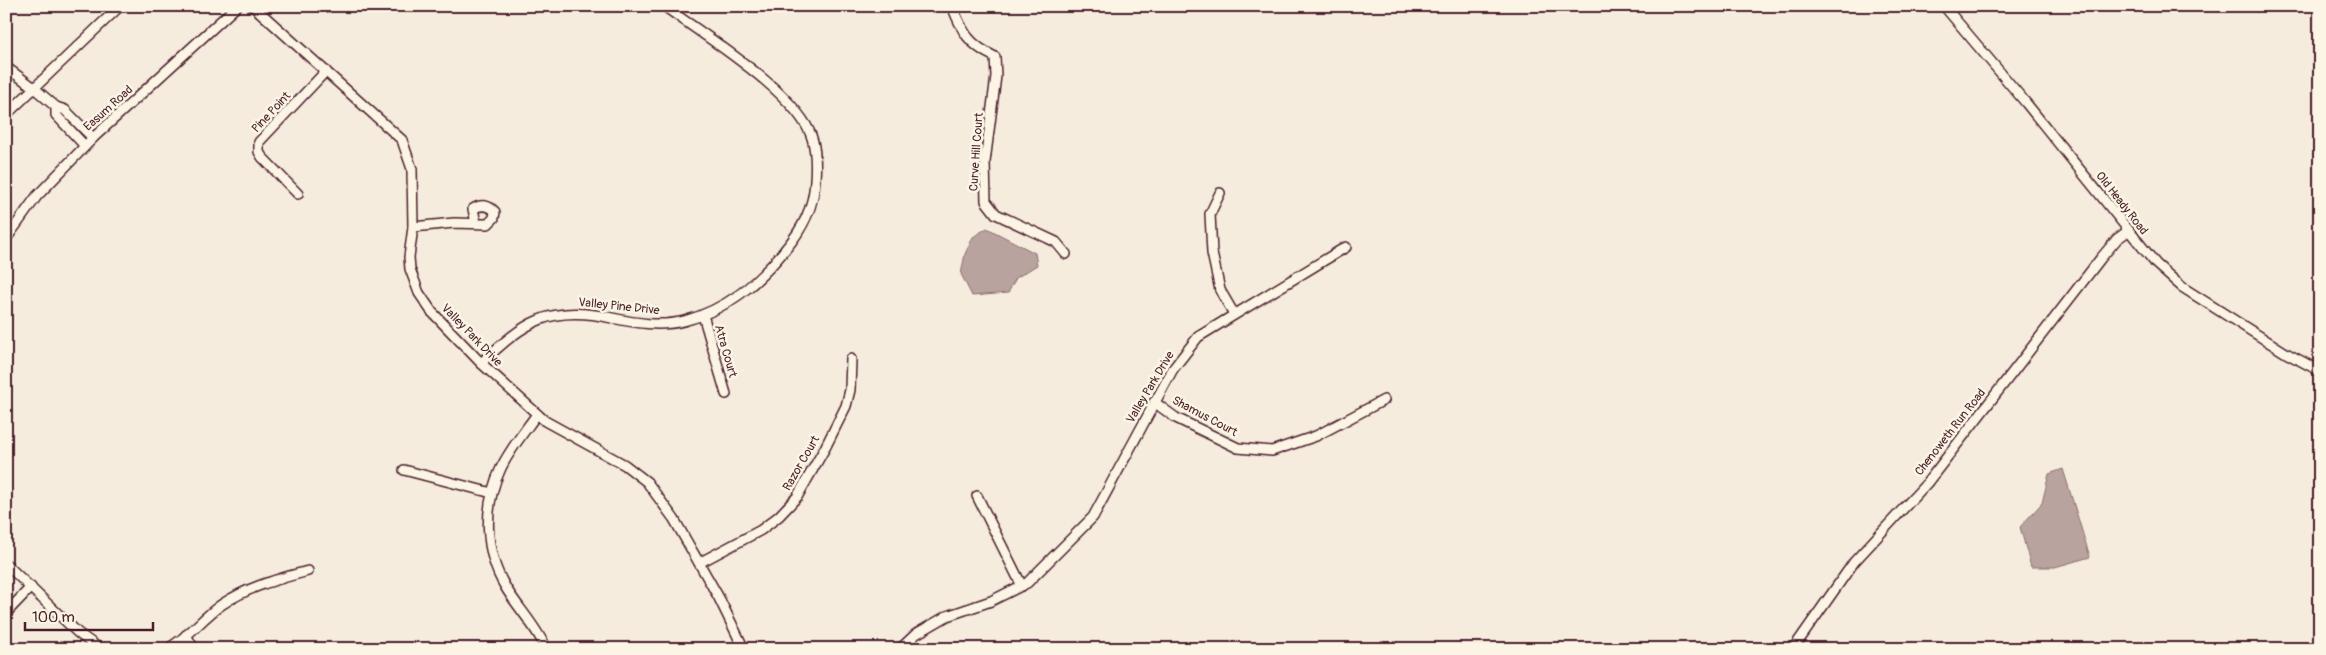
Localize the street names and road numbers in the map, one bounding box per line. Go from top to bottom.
street label: Easum Road [81,82,136,134]
street label: Pine Point [249,89,294,136]
street label: Curve Hill Court [966,112,987,192]
street label: Old Heady Road [2092,169,2151,238]
street label: Valley Pine Drive [578,295,660,318]
street label: Valley Park Drive [438,301,505,370]
street label: Atra Court [711,323,740,379]
street label: Valley Park Drive [1123,348,1178,426]
street label: Chenoweth Run Road [1912,386,1989,479]
street label: Shamus Court [1170,393,1240,440]
street label: Razor Court [780,433,823,493]

